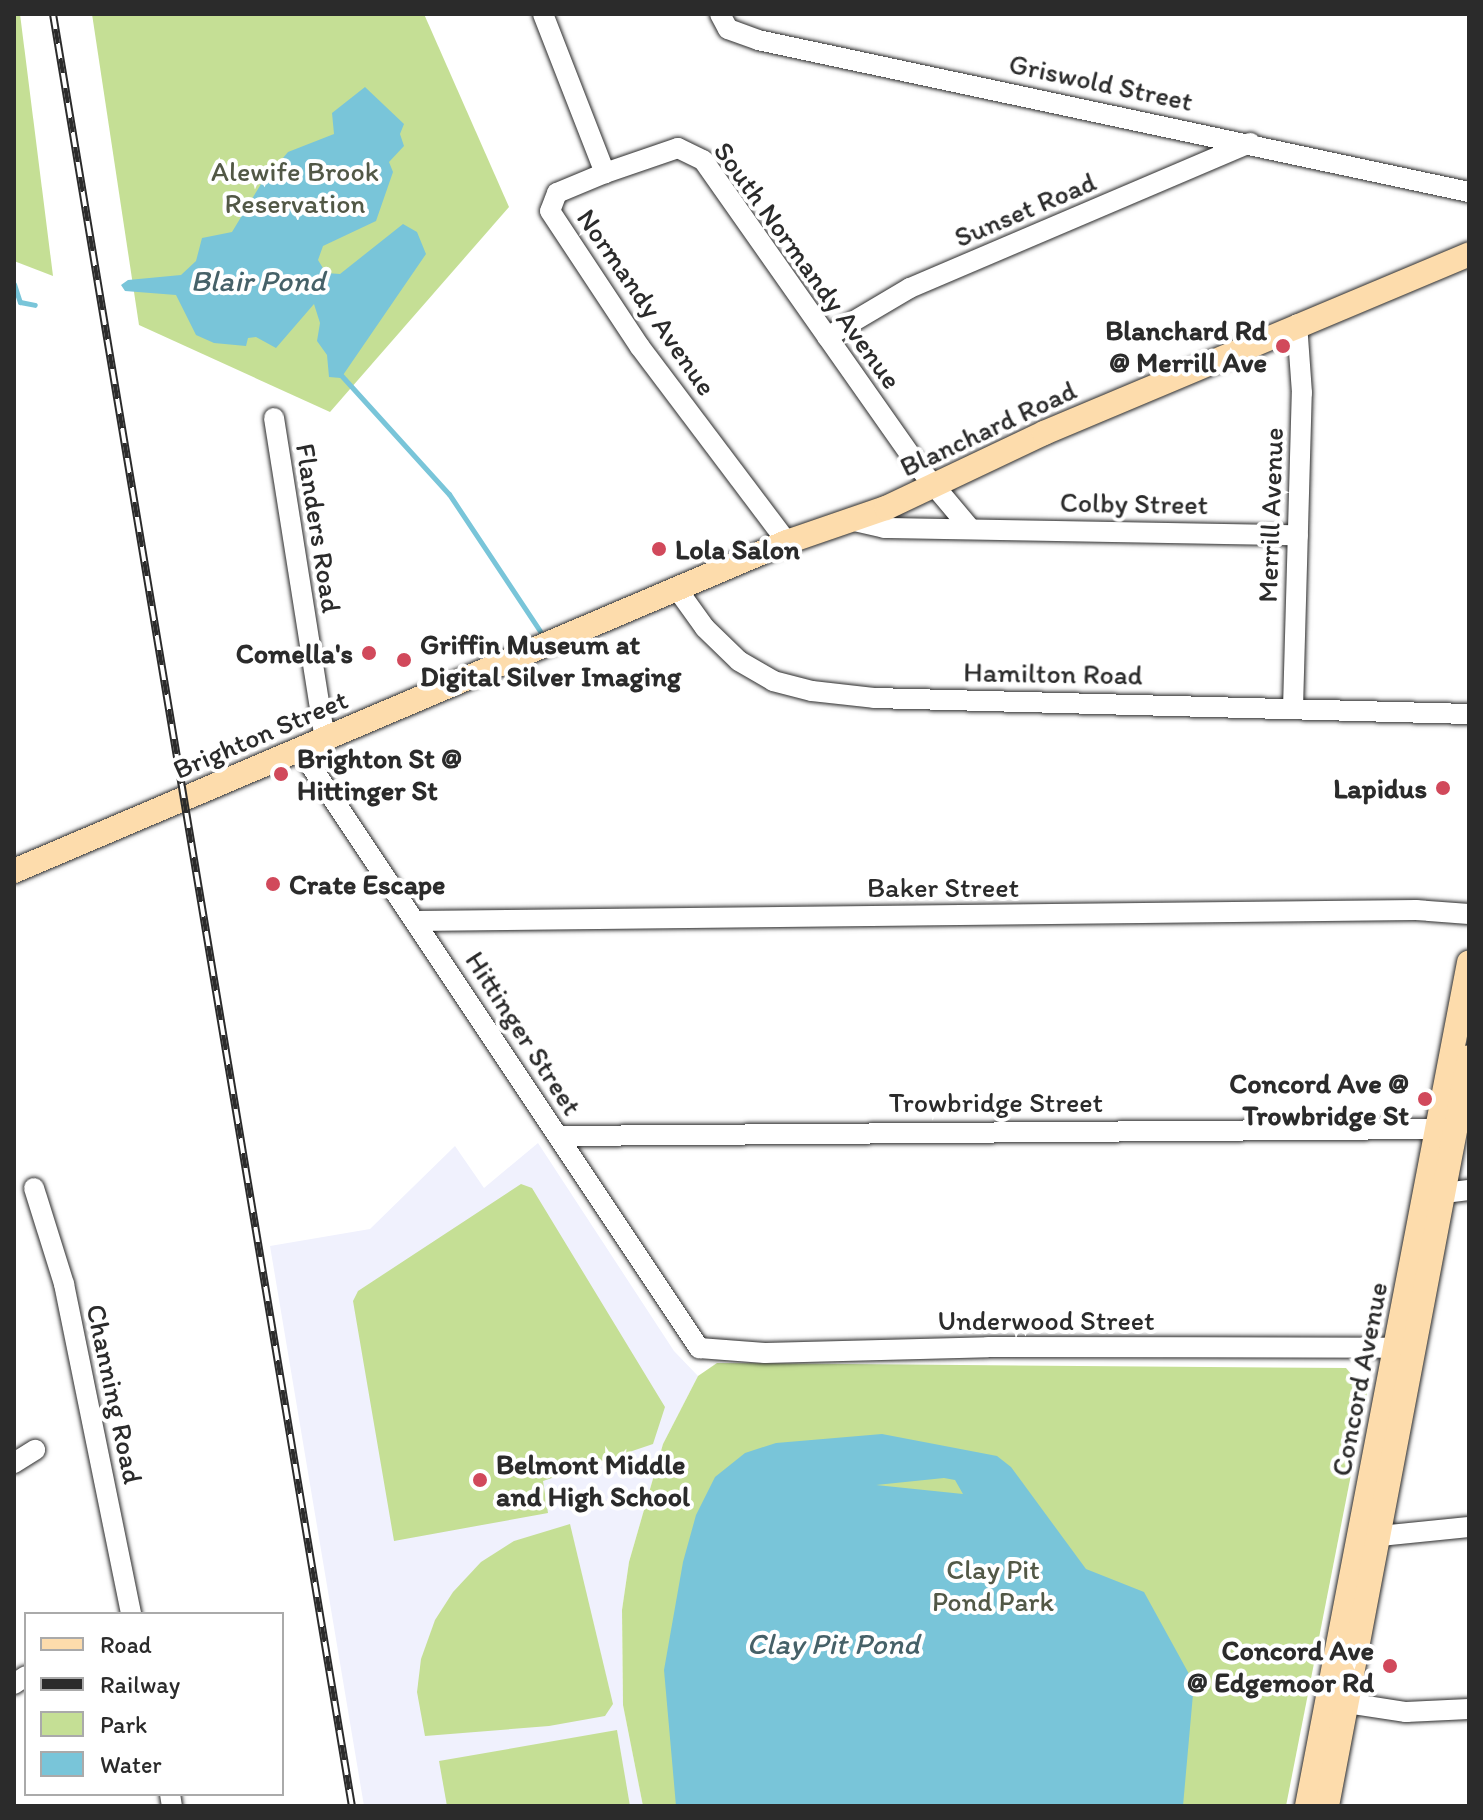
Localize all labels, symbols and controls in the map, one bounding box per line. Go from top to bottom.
street label: Griswold Street [1006,46,1196,118]
street label: South Normandy Avenue [708,136,908,394]
park label: Alewife Brook Reservation [211,154,379,220]
street label: Sunset Road [949,164,1101,254]
street label: Normandy Avenue [570,203,724,401]
water label: Blair Pond [191,263,325,299]
place label: Blanchard Rd @ Merrill Ave [1105,313,1267,379]
marker: Blanchard Rd @ Merrill Ave [1274,337,1292,355]
street label: Blanchard Road [895,373,1081,483]
street label: Merrill Avenue [1250,428,1290,602]
street label: Flanders Road [289,441,349,615]
street label: Colby Street [1060,485,1208,521]
place label: Lola Salon [675,532,799,566]
marker: Lola Salon [650,540,668,558]
place label: Griffin Museum at Digital Silver Imaging [420,627,681,693]
place label: Comella's [236,636,353,670]
marker: Comella's [360,644,378,662]
marker: Griffin Museum at Digital Silver Imaging [395,651,413,669]
street label: Hamilton Road [963,655,1143,691]
street label: Brighton Street [168,682,352,786]
place label: Brighton St @ Hittinger St [297,741,462,807]
marker: Brighton St @ Hittinger St [272,765,290,783]
place label: Lapidus [1333,771,1427,805]
marker: Lapidus [1434,779,1452,797]
place label: Crate Escape [289,867,446,901]
street label: Baker Street [867,870,1019,904]
marker: Crate Escape [264,875,282,893]
street label: Hittinger Street [459,945,589,1121]
place label: Concord Ave @ Trowbridge St [1230,1066,1409,1132]
street label: Trowbridge Street [889,1085,1103,1119]
marker: Concord Ave @ Trowbridge St [1416,1090,1434,1108]
street label: Concord Avenue [1324,1280,1394,1478]
street label: Channing Road [80,1301,150,1487]
street label: Underwood Street [938,1303,1154,1337]
place label: Belmont Middle and High School [496,1447,689,1513]
marker: Belmont Middle and High School [471,1471,489,1489]
park label: Clay Pit Pond Park [932,1552,1054,1618]
legend [24,1612,284,1796]
water label: Clay Pit Pond [747,1626,919,1662]
text: Road [100,1630,152,1659]
place label: Concord Ave @ Edgemoor Rd [1187,1633,1374,1699]
marker: Concord Ave @ Edgemoor Rd [1381,1657,1399,1675]
text: Railway [100,1670,180,1699]
text: Park [100,1710,147,1739]
text: Water [100,1750,162,1779]

